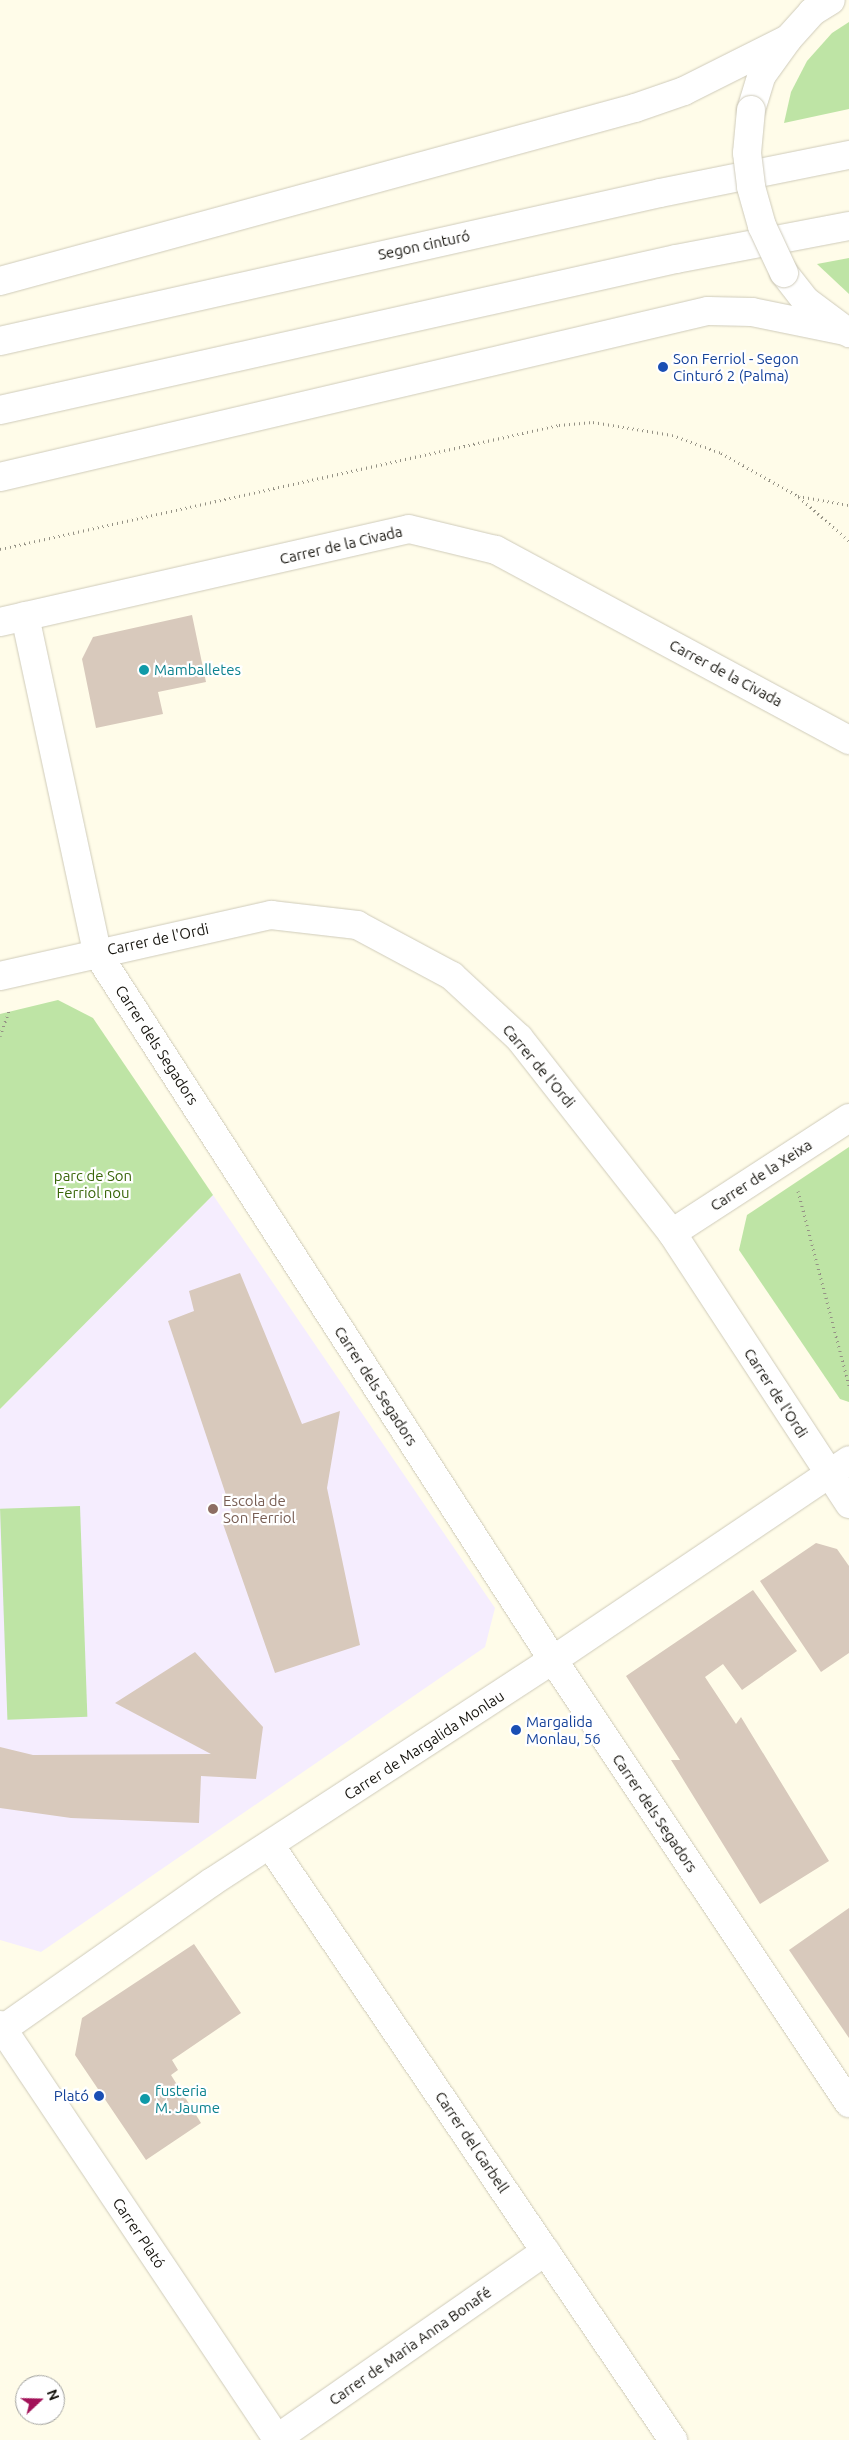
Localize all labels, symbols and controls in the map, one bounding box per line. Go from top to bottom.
street label: Segon cinturó [376,226,472,264]
place label: Son Ferriol - Segon Cinturó 2 (Palma) [673,349,799,384]
marker: Son Ferriol - Segon Cinturó 2 (Palma) [657,361,669,373]
street label: Carrer de la Civada [278,522,404,568]
street label: Carrer de la Civada [666,636,786,710]
place label: Mamballetes [154,661,241,679]
marker: Mamballetes [138,664,150,676]
street label: Carrer de l'Ordi [106,919,210,959]
street label: Carrer dels Segadors [112,982,202,1108]
street label: Carrer de l'Ordi [499,1021,579,1111]
street label: Carrer de la Xeixa [707,1135,815,1215]
park label: parc de Son Ferriol nou [54,1166,132,1201]
street label: Carrer dels Segadors [331,1323,421,1449]
street label: Carrer de l'Ordi [740,1345,812,1441]
place label: Escola de Son Ferriol [223,1491,296,1526]
marker: Escola de Son Ferriol [207,1503,219,1515]
street label: Carrer de Margalida Monlau [341,1687,507,1803]
place label: Margalida Monlau, 56 [526,1712,601,1747]
marker: Margalida Monlau, 56 [510,1724,522,1736]
street label: Carrer dels Segadors [609,1750,701,1876]
place label: fusteria M. Jaume [155,2081,220,2116]
place label: Plató [54,2087,89,2105]
street label: Carrer del Garbell [431,2088,513,2196]
marker: Plató [93,2090,105,2102]
marker: fusteria M. Jaume [139,2093,151,2105]
street label: Carrer Plató [109,2194,169,2272]
street label: Carrer de Maria Anna Bonafé [325,2283,495,2409]
north arrow [15,2375,65,2425]
text: N [44,2387,62,2403]

